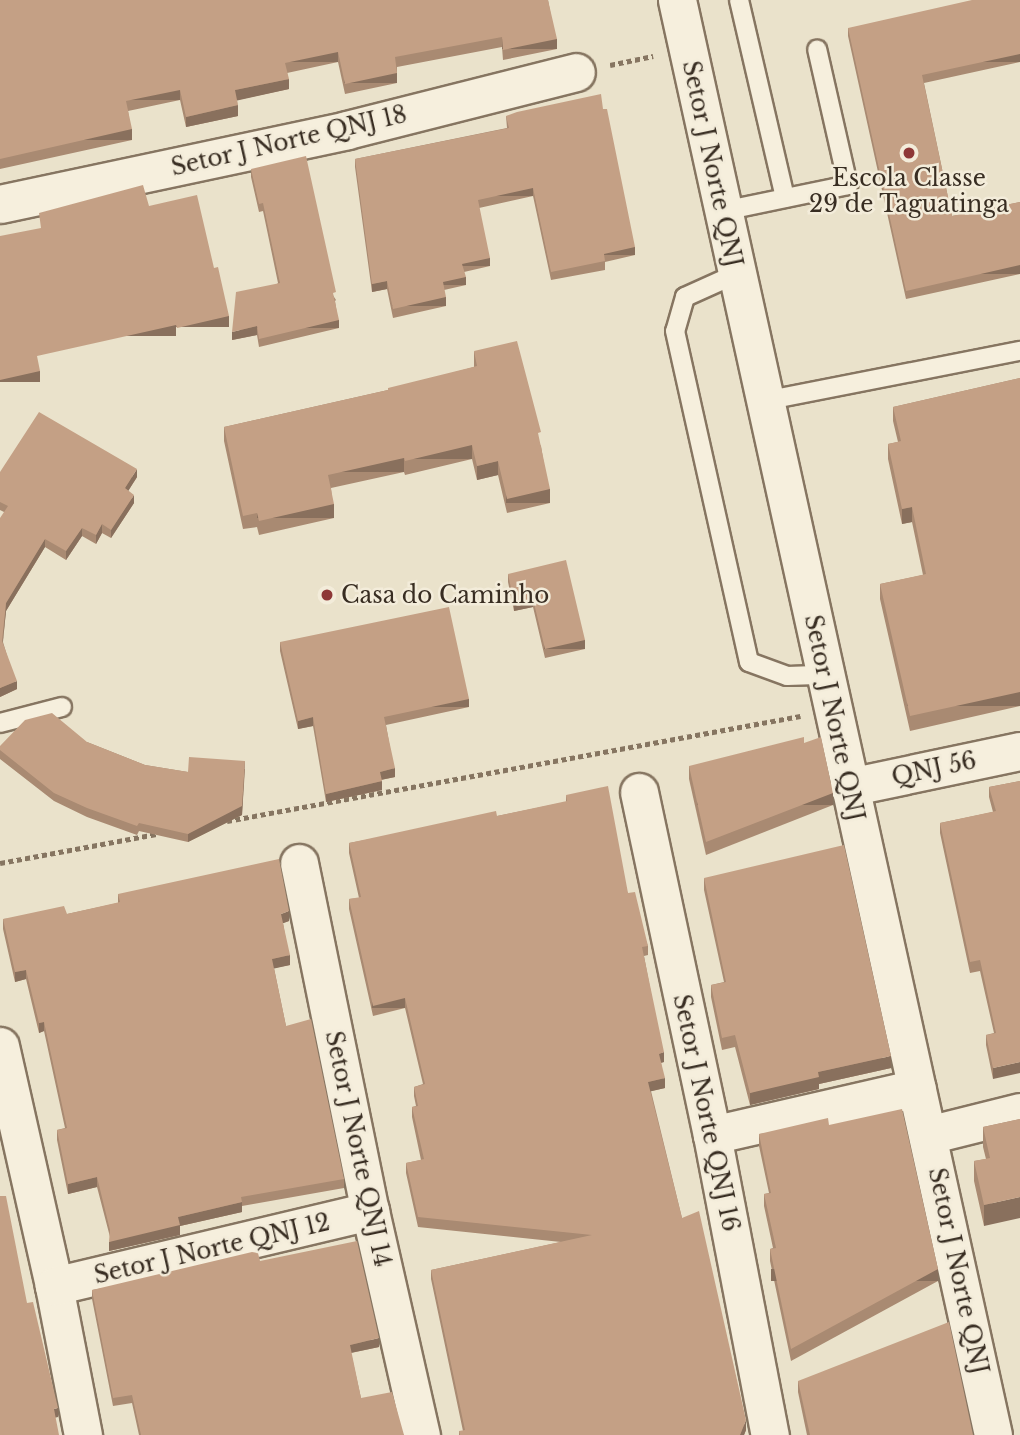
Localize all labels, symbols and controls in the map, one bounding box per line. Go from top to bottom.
street label: Setor J Norte QNJ [677,58,747,270]
street label: Setor J Norte QNJ 18 [168,100,410,182]
marker: Escola Classe 29 de Taguatinga [901,145,917,161]
place label: Escola Classe 29 de Taguatinga [809,164,1009,218]
place label: Casa do Caminho [341,581,550,609]
marker: Casa do Caminho [319,587,335,603]
street label: Setor J Norte QNJ [799,612,869,824]
street label: QNJ 56 [889,747,979,791]
street label: Setor J Norte QNJ 16 [667,992,745,1234]
street label: Setor J Norte QNJ 14 [319,1028,397,1270]
street label: Setor J Norte QNJ [923,1165,993,1377]
street label: Setor J Norte QNJ 12 [91,1208,333,1290]

